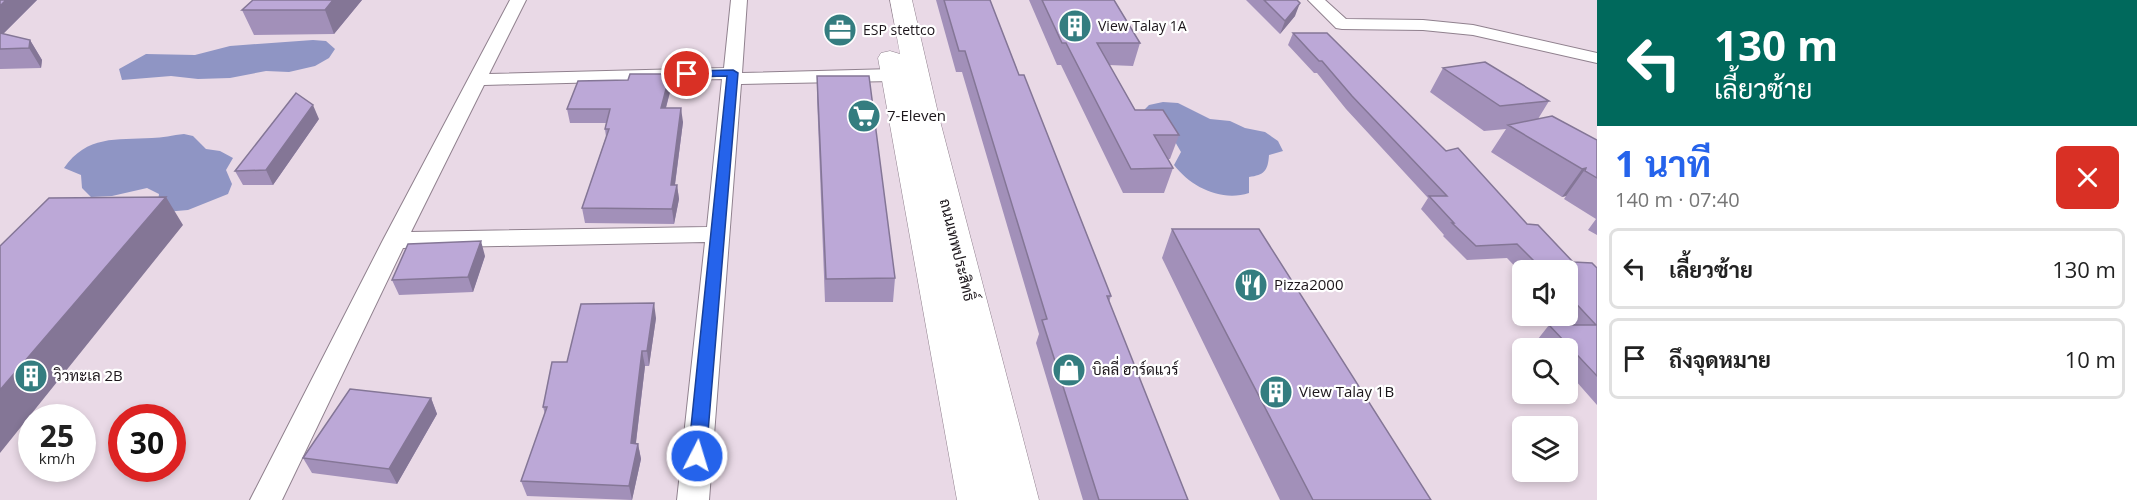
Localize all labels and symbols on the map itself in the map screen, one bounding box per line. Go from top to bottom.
building icon: View Talay 1A [1057,8,1093,44]
office icon: ESP stettco [822,12,858,48]
place label: View Talay 1A [1098,16,1187,35]
place label: ESP stettco [863,20,935,39]
pin [661,48,712,99]
supermarket icon: 7-Eleven [846,98,882,134]
place label: 7-Eleven [887,105,946,125]
street label: ถนนเทพประสิทธิ์ [936,195,985,303]
restaurant icon: Pizza2000 [1233,267,1269,303]
place label: Pizza2000 [1274,274,1344,294]
shop icon: บิลลี่ ฮาร์ดแวร์ [1051,352,1087,388]
place label: บิลลี่ ฮาร์ดแวร์ [1092,355,1179,379]
building icon: วิวทะเล 2B [13,358,49,394]
place label: วิวทะเล 2B [54,365,123,385]
building icon: View Talay 1B [1258,374,1294,410]
place label: View Talay 1B [1299,381,1394,401]
speed limit sign: 30 [108,404,186,482]
position arrow [665,424,729,488]

